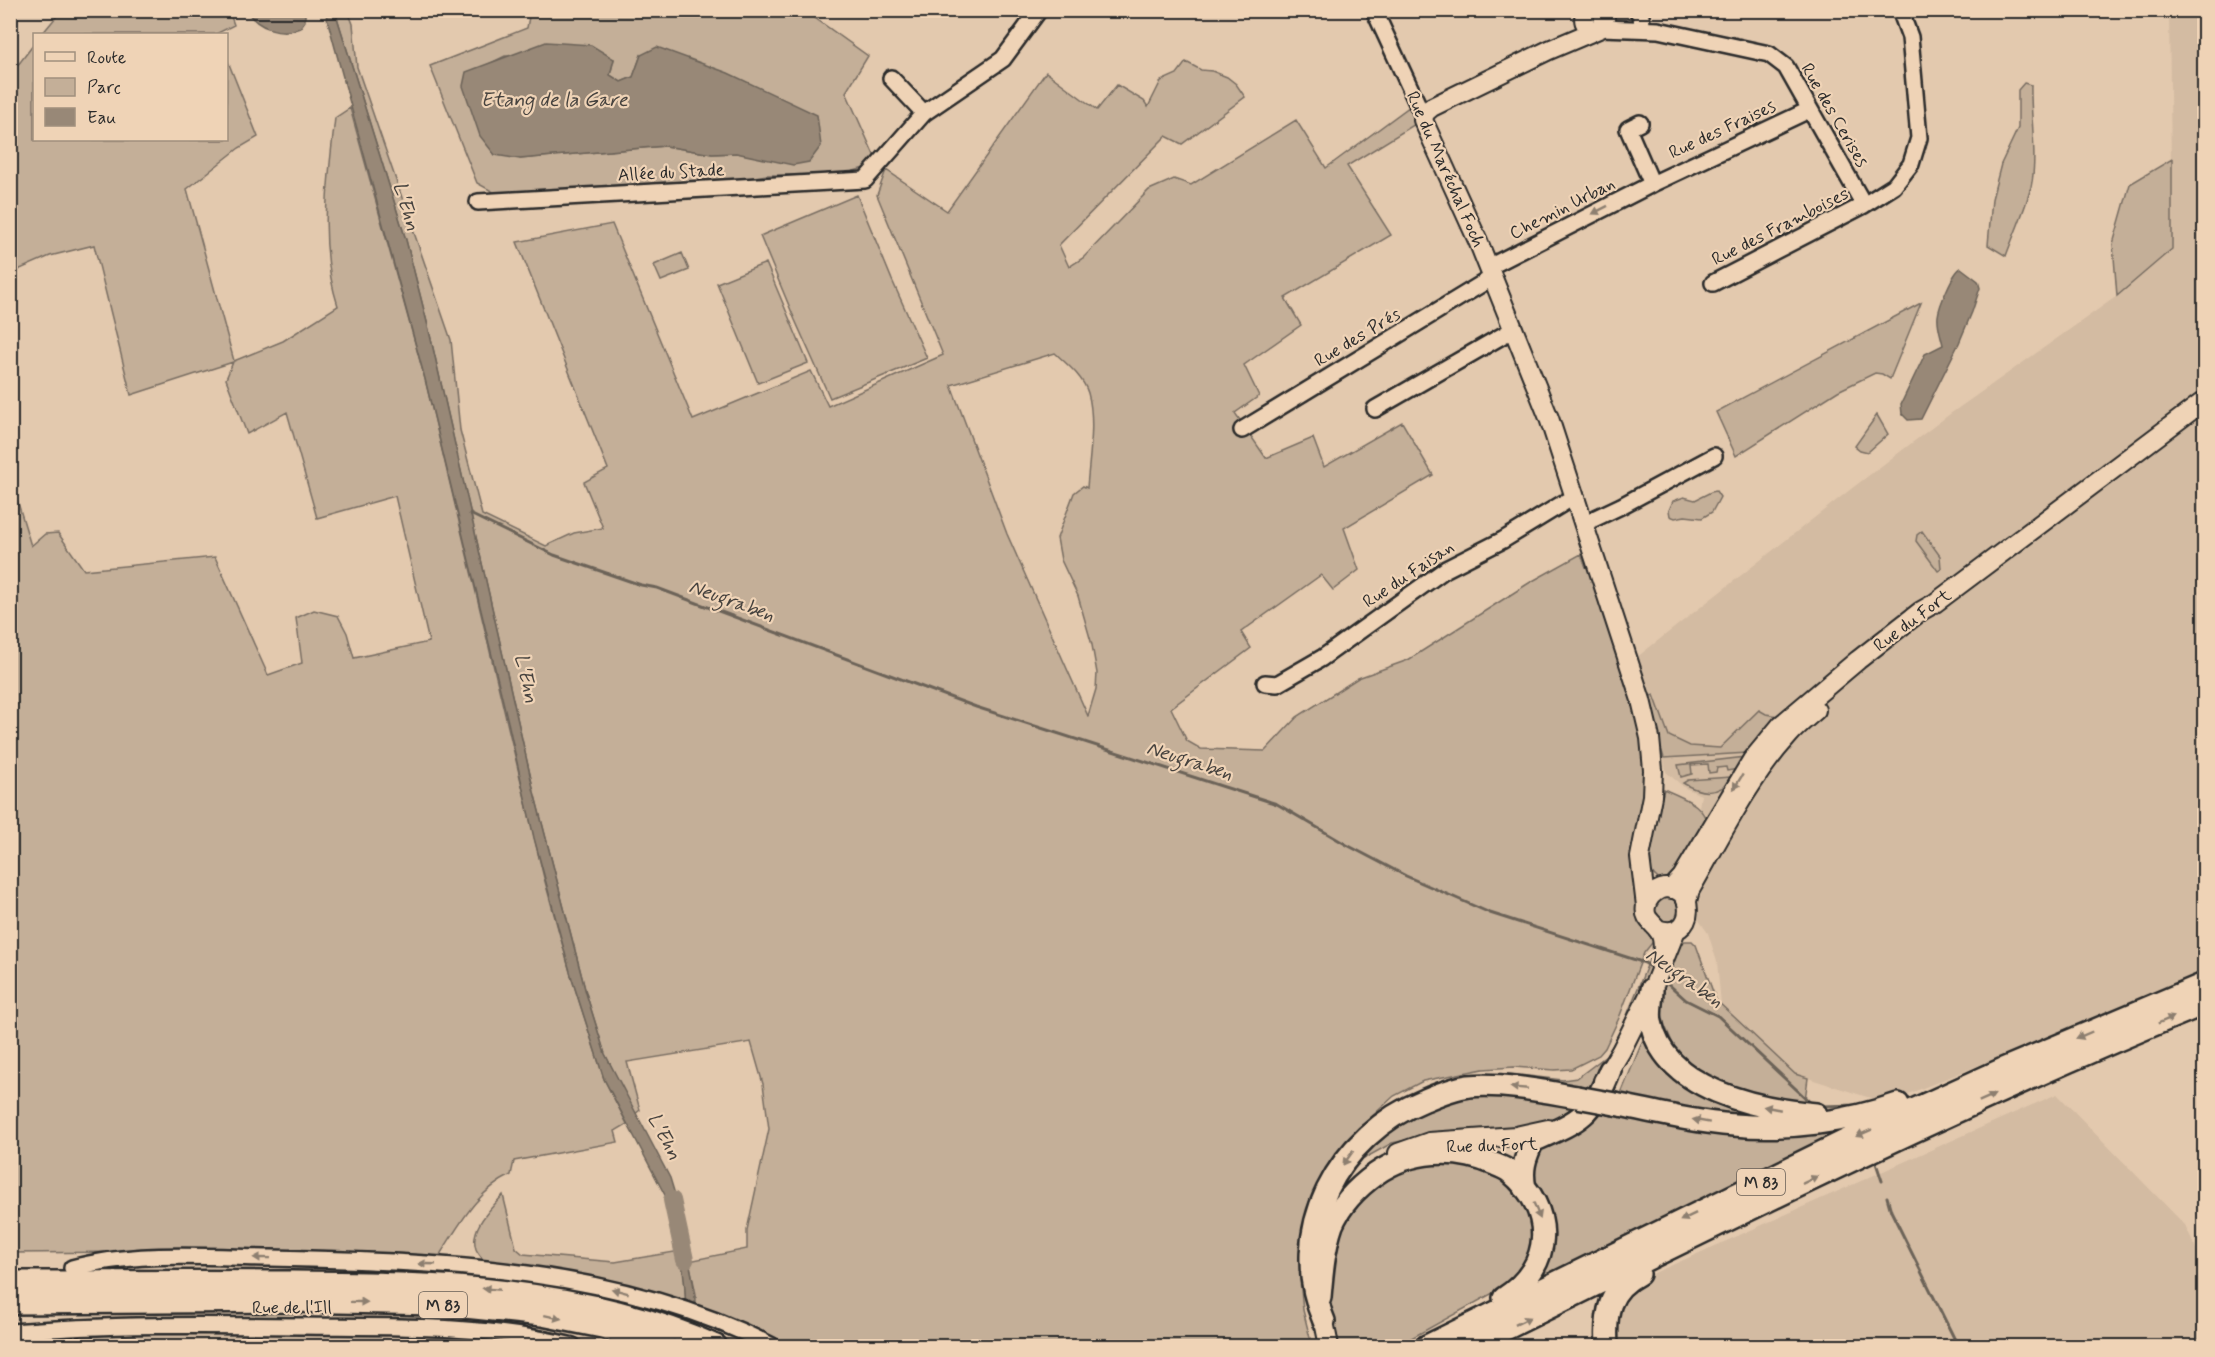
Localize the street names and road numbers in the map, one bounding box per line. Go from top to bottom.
street label: Rue des Cerises [1795,59,1874,172]
street label: Rue du Maréchal Foch [1400,88,1490,251]
street label: Rue des Fraises [1665,95,1780,165]
street label: Allée du Stade [617,158,725,188]
street label: Chemin Urban [1506,172,1619,246]
street label: Rue des Framboises [1708,182,1853,272]
street label: Rue des Prés [1310,303,1405,373]
street label: Rue du Faisan [1358,536,1459,614]
street label: Rue du Fort [1869,583,1957,658]
street label: Rue du Fort [1446,1132,1539,1160]
road number: M 83 [1737,1169,1785,1195]
road number: M 83 [419,1292,467,1318]
street label: Rue de l'Ill [252,1296,332,1320]

